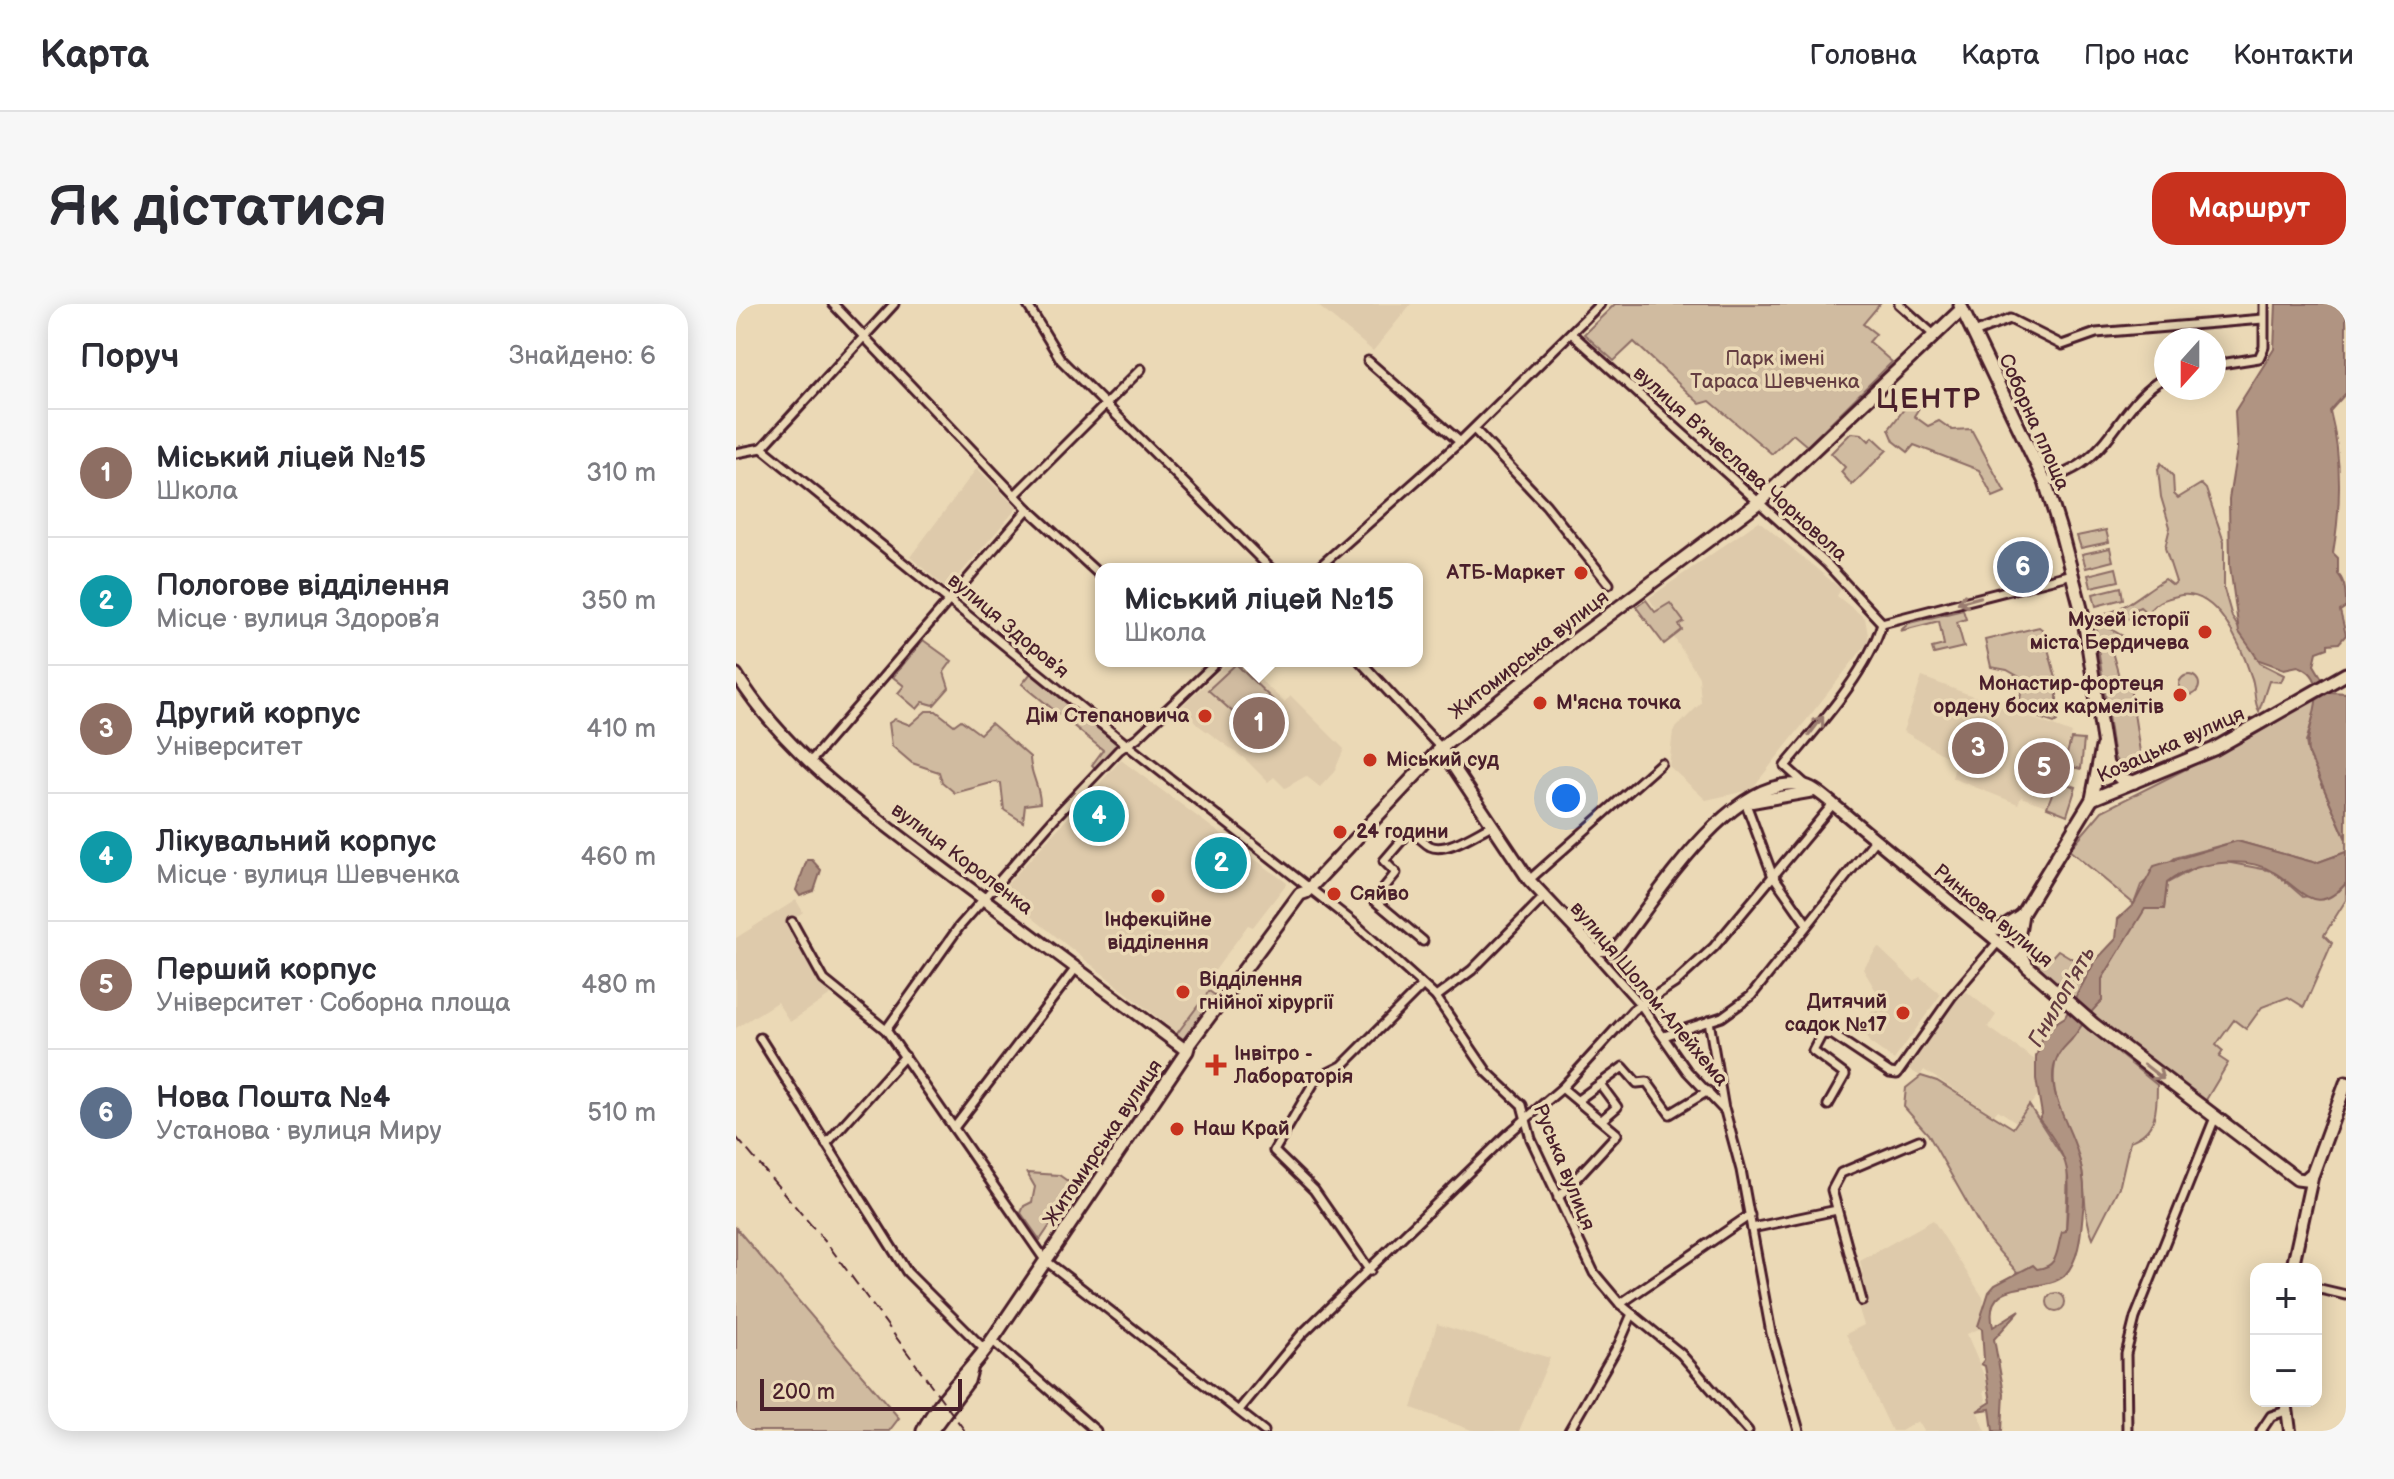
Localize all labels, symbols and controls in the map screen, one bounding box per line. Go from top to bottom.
text: Карта [40,33,149,78]
text: Головна [1810,39,1917,72]
text: Карта [1961,39,2040,72]
text: Про нас [2084,39,2189,72]
text: Контакти [2233,39,2354,72]
button: Маршрут [2152,172,2346,245]
text: Як дістатися [48,175,387,242]
north arrow [2154,328,2226,400]
text: Поруч [80,336,179,377]
text: Знайдено: 6 [509,341,656,372]
park label: Парк імені Тараса Шевченка [1690,347,1860,394]
street label: Соборна площа [1993,350,2075,494]
street label: вулиця Вʼячеслава Чорновола [1628,361,1852,567]
district label: ЦЕНТР [1876,383,1982,416]
text: Міський ліцей №15 [156,440,426,476]
text: 1 [101,458,111,489]
text: 310 m [586,458,656,489]
text: Школа [156,476,238,507]
pin: 6 [1997,537,2049,597]
place label: АТБ-Маркет [1445,561,1565,585]
popup [1095,563,1423,667]
marker: АТБ-Маркет [1572,564,1590,582]
text: Пологове відділення [156,568,450,604]
street label: вулиця Здоровʼя [943,568,1073,684]
text: Міський ліцей №15 [1124,582,1394,618]
street label: Житомирська вулиця [1444,585,1614,725]
text: 2 [98,586,114,617]
text: 350 m [581,586,656,617]
one-way arrow [1957,594,1983,609]
text: Місце · вулиця Здоровʼя [156,604,440,635]
place label: Музей історії міста Бердичева [2030,608,2190,655]
text: Школа [1124,618,1206,649]
marker: Музей історії міста Бердичева [2196,623,2214,641]
place label: Монастир-фортеця ордену босих кармелітів [1933,672,2164,719]
marker: Монастир-фортеця ордену босих кармелітів [2171,686,2189,704]
place label: М'ясна точка [1556,691,1681,715]
pin: 1 [1233,693,1285,753]
marker: М'ясна точка [1531,694,1549,712]
text: Другий корпус [156,696,361,732]
street label: Козацька вулиця [2094,702,2248,788]
place label: Дім Степановича [1026,704,1189,728]
marker: Дім Степановича [1196,707,1214,725]
text: 3 [98,714,114,745]
text: 410 m [586,714,656,745]
one-way arrow [1807,716,1824,737]
pin: 3 [1952,718,2004,778]
text: Університет [156,732,303,763]
pin: 5 [2018,738,2070,798]
place label: Міський суд [1386,748,1499,772]
marker: Міський суд [1361,751,1379,769]
your location [1546,778,1586,818]
pin: 4 [1073,786,1125,846]
street label: вулиця Короленка [886,798,1038,920]
place label: 24 години [1356,820,1448,844]
marker: 24 години [1331,823,1349,841]
text: Лікувальний корпус [156,824,436,860]
pin: 2 [1195,833,1247,893]
text: 4 [98,842,114,873]
text: 460 m [580,842,656,873]
street label: Ринкова вулиця [1928,859,2058,973]
text: Місце · вулиця Шевченка [156,860,460,891]
place label: Сяйво [1350,882,1409,906]
marker: Сяйво [1325,885,1343,903]
marker: Інфекційне відділення [1149,887,1167,905]
street label: вулиця Шолом-Алейхема [1565,897,1733,1091]
place label: Інфекційне відділення [1104,908,1212,955]
water label: Гнилоп'ять [2022,942,2102,1052]
text: Перший корпус [156,952,377,988]
place label: Відділення гнійної хірургії [1199,968,1334,1015]
text: 5 [98,970,114,1001]
text: 480 m [581,970,656,1001]
marker: Відділення гнійної хірургії [1174,983,1192,1001]
text: Університет · Соборна площа [156,988,511,1019]
place label: Дитячий садок №17 [1785,990,1887,1037]
marker: Дитячий садок №17 [1894,1004,1912,1022]
place label: Інвітро - Лабораторія [1233,1042,1353,1089]
marker: Інвітро - Лабораторія [1205,1054,1227,1076]
street label: Житомирська вулиця [1038,1055,1168,1231]
one-way arrow [2143,1063,2164,1081]
text: Нова Пошта №4 [156,1080,390,1116]
text: 6 [98,1098,114,1129]
text: 510 m [587,1098,656,1129]
street label: Руська вулиця [1528,1100,1600,1234]
text: Установа · вулиця Миру [156,1116,441,1147]
place label: Наш Край [1193,1117,1290,1141]
marker: Наш Край [1168,1120,1186,1138]
map controls [2250,1263,2322,1407]
button: + [2250,1263,2322,1335]
button: − [2250,1335,2322,1407]
scale bar [760,1375,962,1411]
text: 200 m [772,1379,835,1406]

